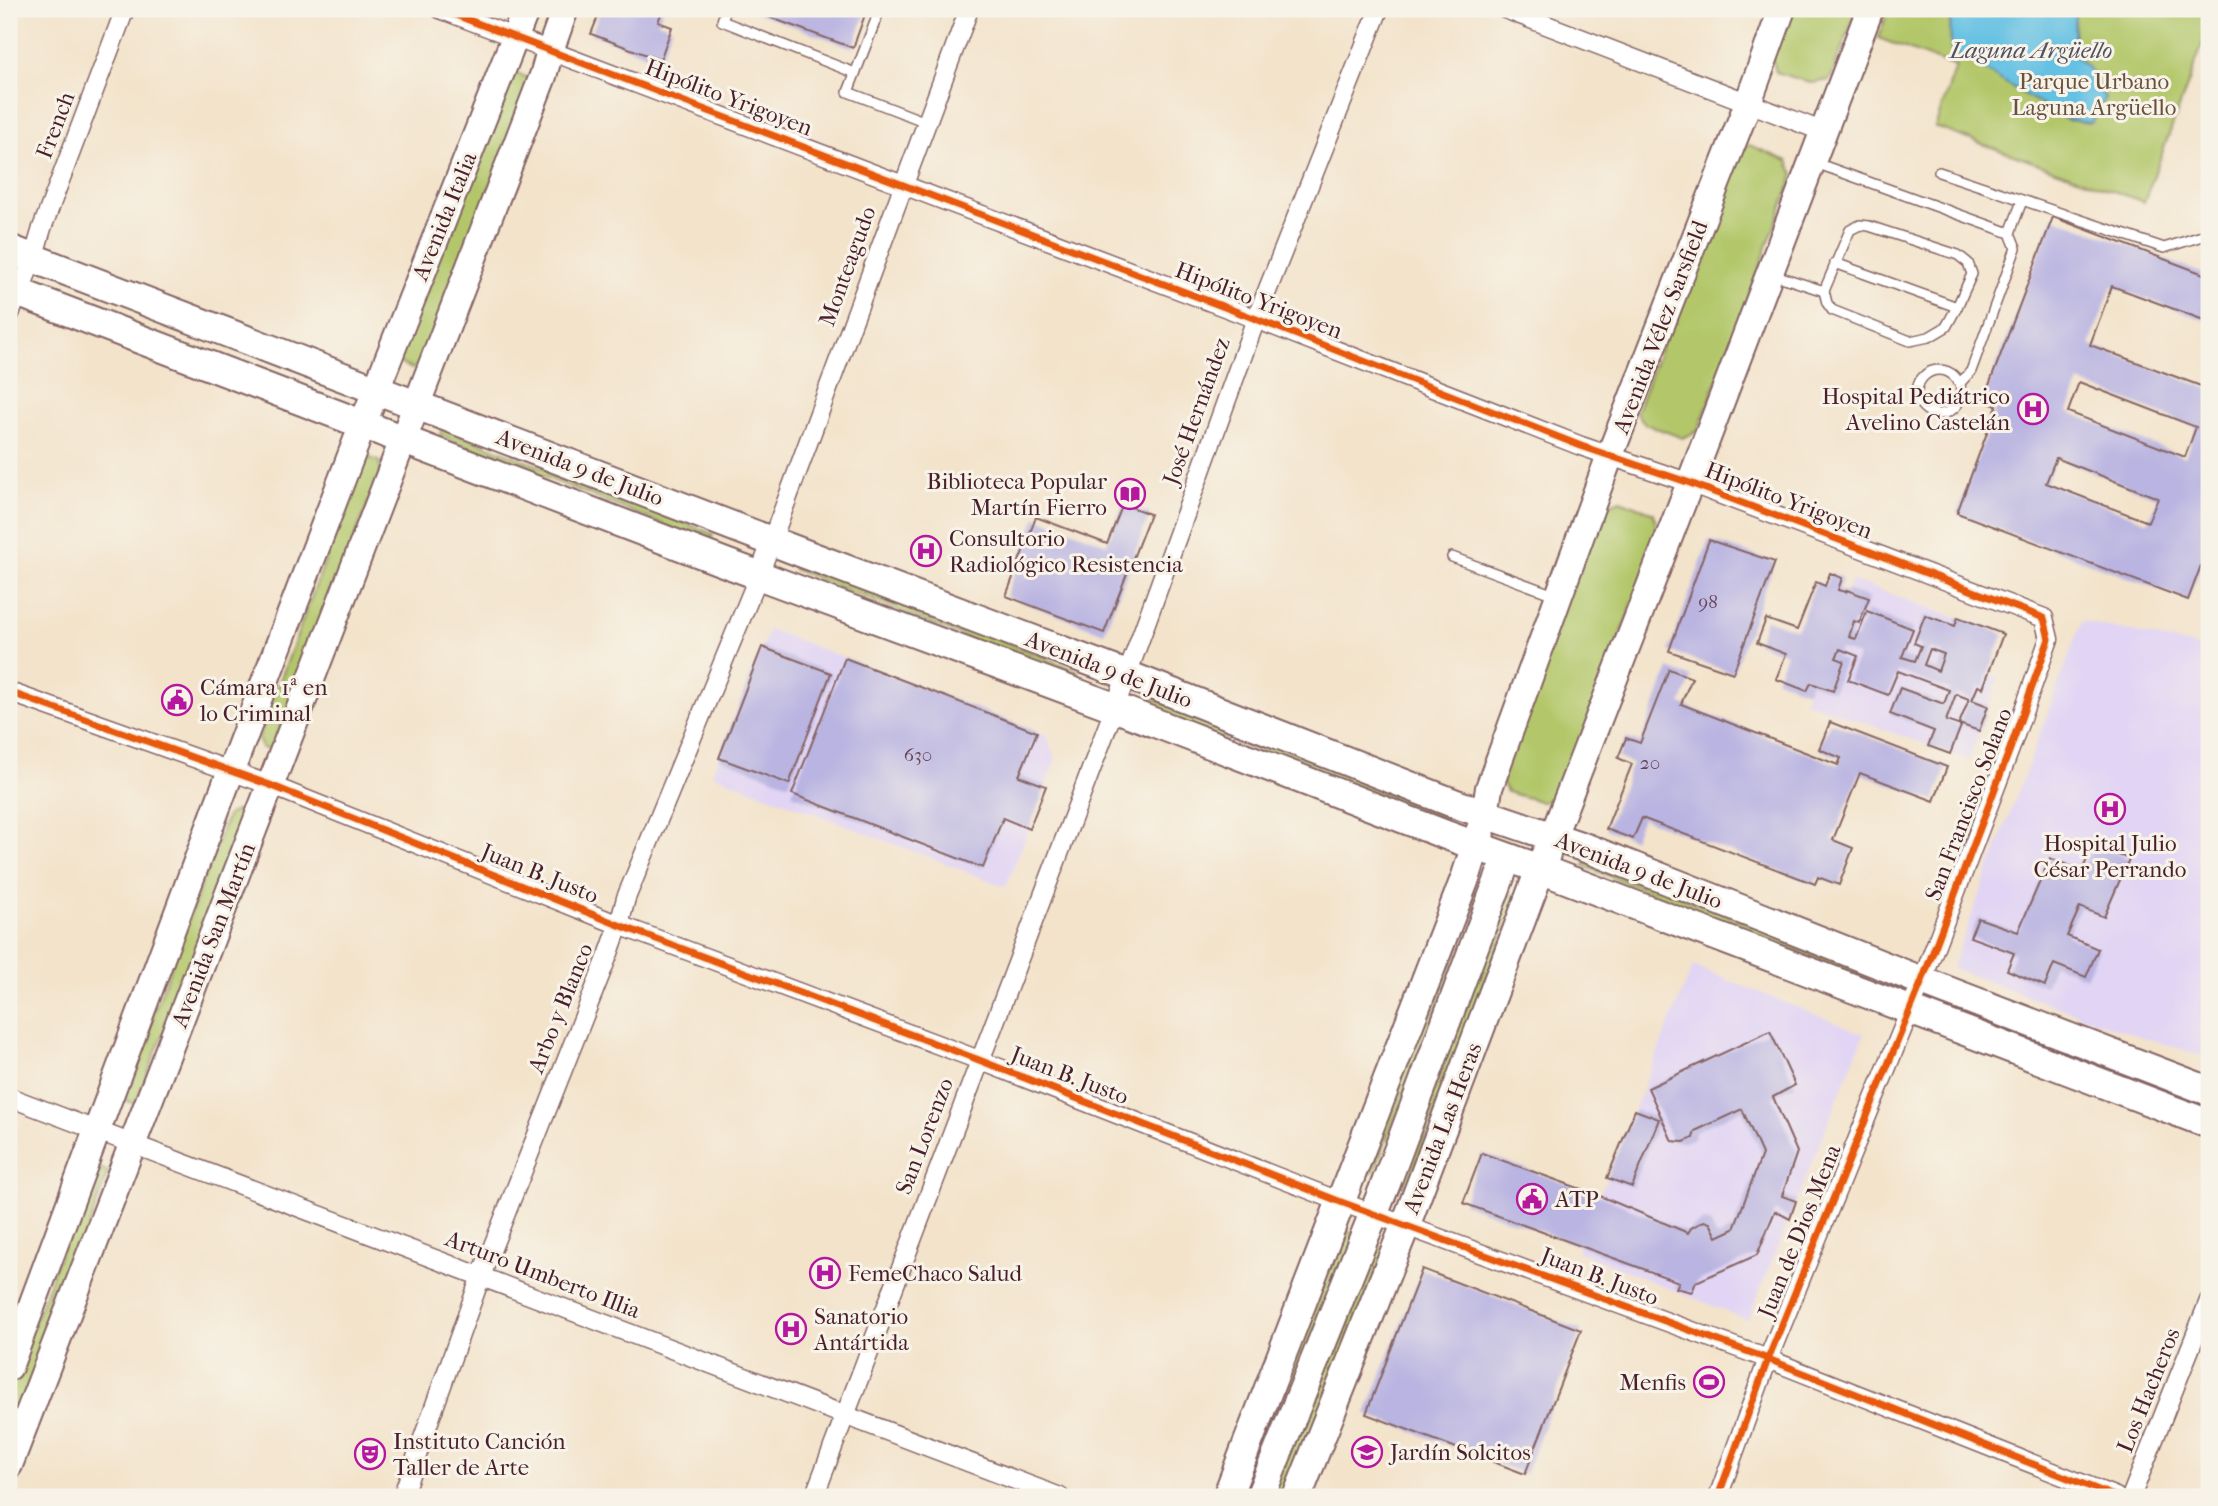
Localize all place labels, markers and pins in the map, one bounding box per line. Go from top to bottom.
place label: Hospital Pediátrico Avelino Castelán [1822,383,2011,436]
hospital icon: Hospital Pediátrico Avelino Castelán [2016,392,2050,426]
place label: Biblioteca Popular Martín Fierro [927,468,1107,521]
library icon: Biblioteca Popular Martín Fierro [1113,477,1147,511]
place label: Consultorio Radiológico Resistencia [949,525,1183,578]
hospital icon: Consultorio Radiológico Resistencia [909,534,943,568]
place label: Cámara 1ª en lo Criminal [199,674,328,727]
public building icon: Cámara 1ª en lo Criminal [160,683,194,717]
hospital icon: Hospital Julio César Perrando [2093,792,2127,826]
place label: Hospital Julio César Perrando [2033,830,2187,883]
public building icon: ATP [1515,1182,1549,1216]
place label: ATP [1554,1186,1599,1213]
hospital icon: FemeChaco Salud [808,1256,842,1290]
place label: FemeChaco Salud [848,1260,1022,1287]
place label: Sanatorio Antártida [813,1303,909,1356]
hospital icon: Sanatorio Antártida [774,1312,808,1346]
sports icon: Menfis [1692,1365,1726,1399]
place label: Menfis [1619,1369,1686,1396]
place label: Instituto Canción Taller de Arte [393,1428,566,1481]
school or university icon: Jardín Solcitos [1350,1435,1384,1469]
theatre icon: Instituto Canción Taller de Arte [353,1437,387,1471]
place label: Jardín Solcitos [1388,1439,1531,1466]

